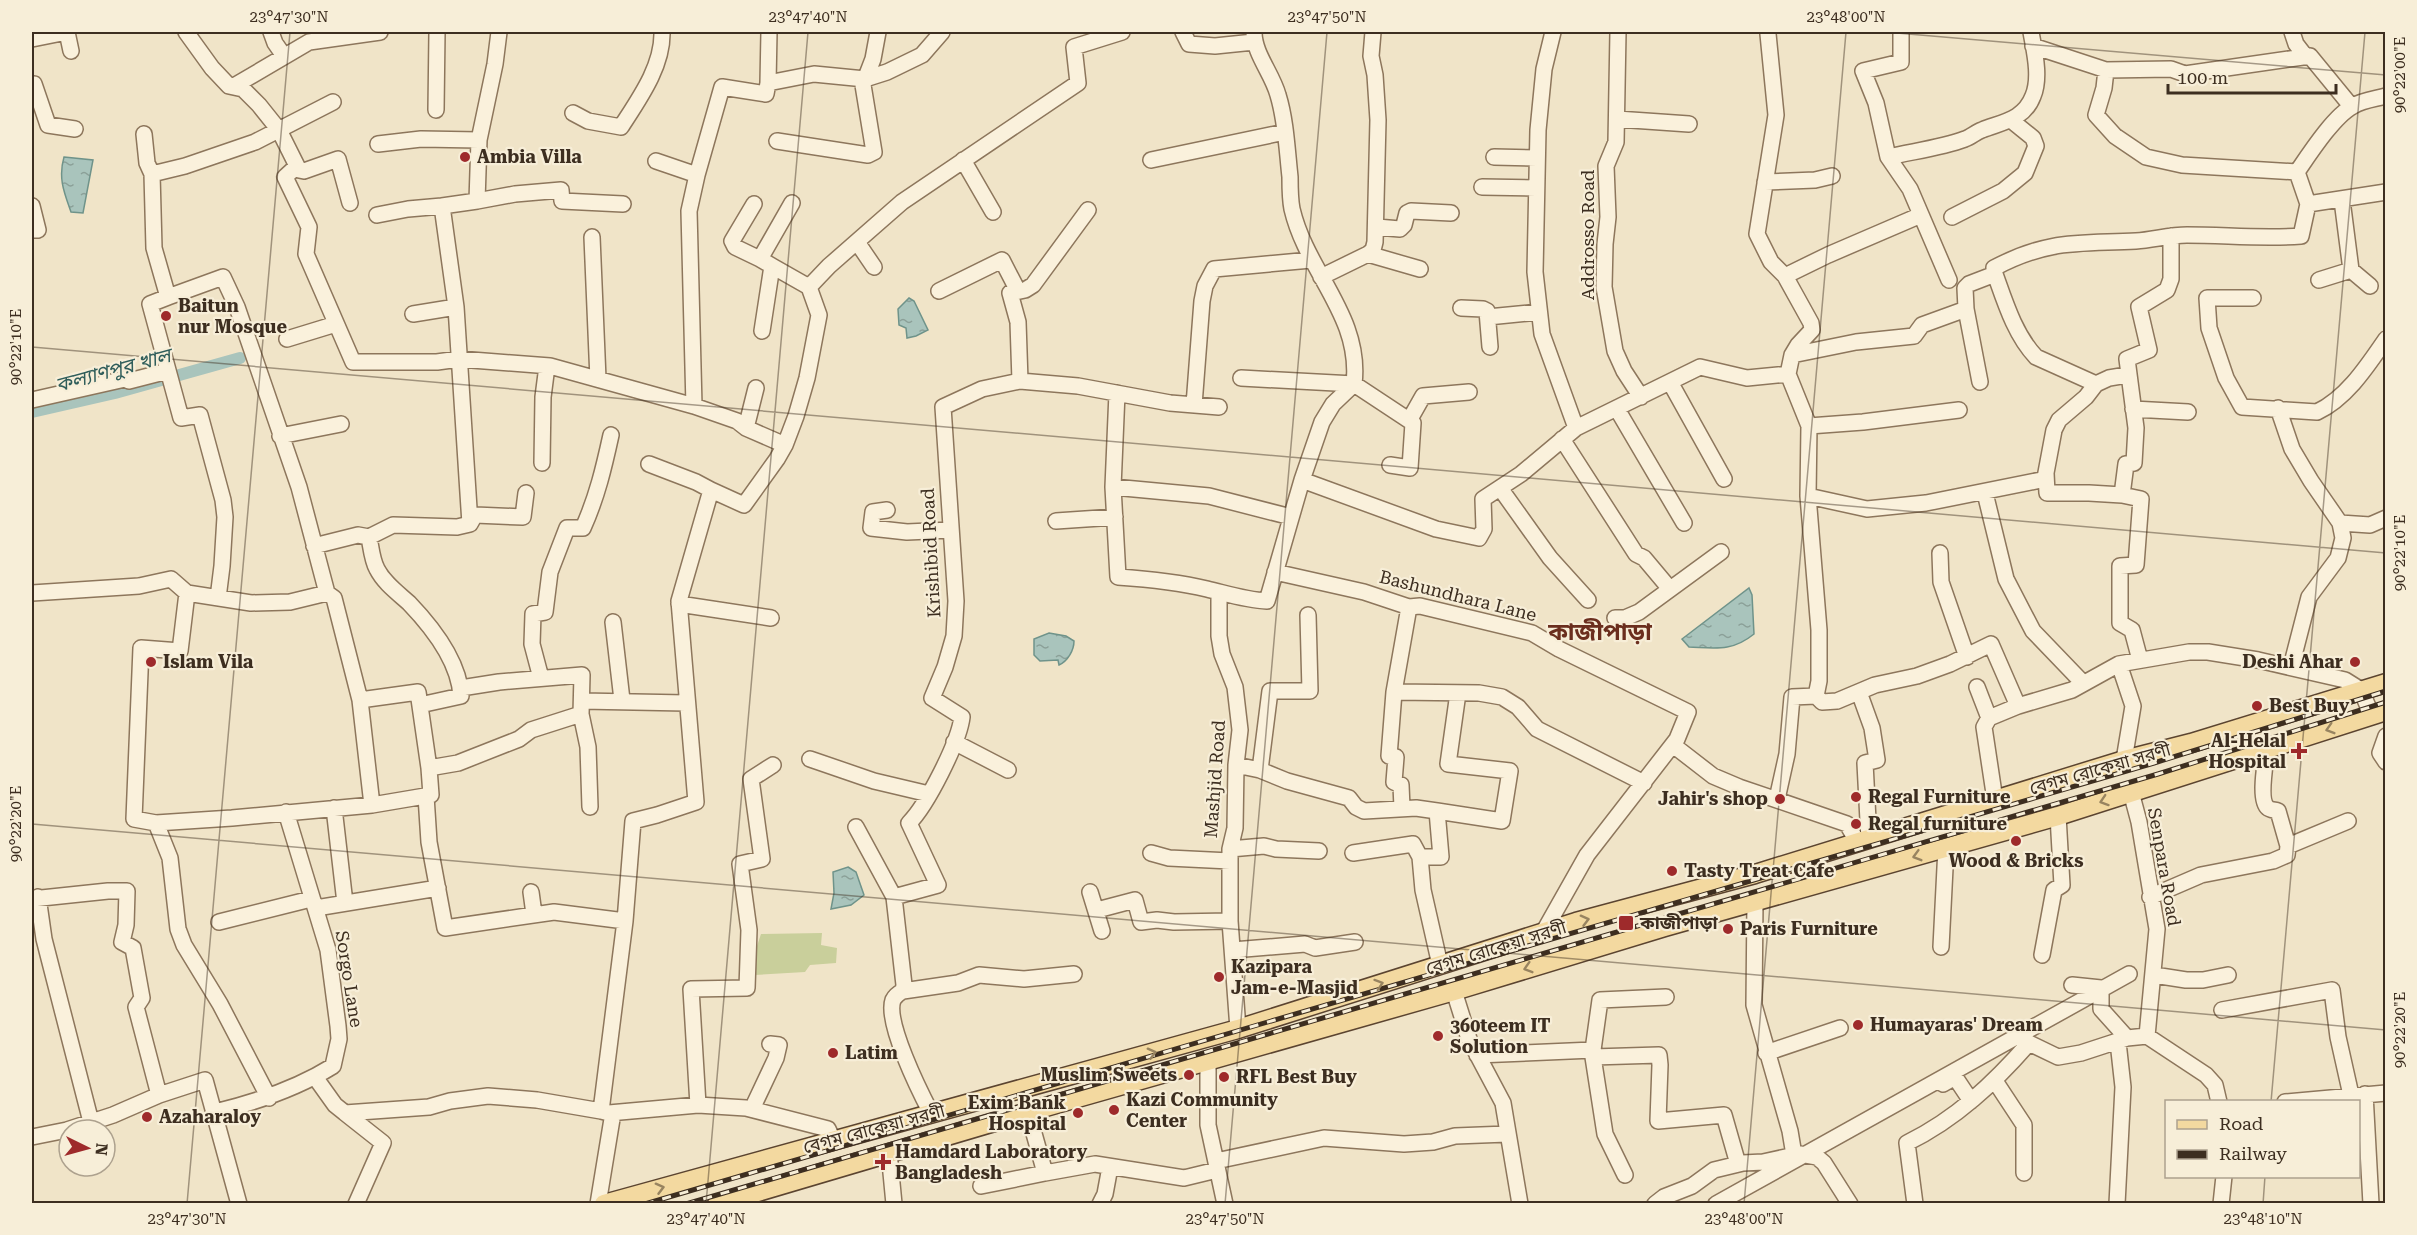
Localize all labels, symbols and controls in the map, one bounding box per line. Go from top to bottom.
text: 23°47'30"N [249,8,329,26]
text: 23°47'40"N [768,8,848,26]
text: 23°47'50"N [1287,8,1367,26]
text: 23°48'00"N [1806,8,1886,26]
text: 90°22'00"E [2391,37,2409,113]
scale bar [2168,57,2336,95]
text: 100 m [2177,67,2228,88]
place label: Ambia Villa [477,146,582,167]
marker: Ambia Villa [458,150,472,164]
street label: Addrosso Road [1577,169,1598,300]
place label: Baitun nur Mosque [178,295,287,337]
text: 90°22'10"E [7,309,25,385]
marker: Baitun nur Mosque [159,309,173,323]
water label: কল্যাণপুর খাল [53,342,177,397]
street label: Krishibid Road [917,487,944,618]
text: 90°22'10"E [2391,515,2409,591]
street label: Bashundhara Lane [1377,566,1539,625]
district label: কাজীপাড়া [1547,618,1653,646]
place label: Islam Vila [163,651,254,672]
place label: Deshi Ahar [2242,651,2343,672]
marker: Islam Vila [144,655,158,669]
marker: Deshi Ahar [2348,655,2362,669]
place label: Best Buy [2269,695,2349,716]
marker: Best Buy [2250,699,2264,713]
street label: Mashjid Road [1200,719,1229,839]
one-way arrow [2325,722,2336,734]
place label: Al-Helal Hospital [2209,730,2286,772]
street label: বেগম রোকেয়া সরণী [2027,738,2173,799]
marker: Al-Helal Hospital [2290,742,2308,760]
text: 90°22'20"E [7,786,25,862]
place label: Regal Furniture [1868,786,2011,807]
place label: Jahir's shop [1658,788,1768,809]
marker: Regal Furniture [1849,790,1863,804]
marker: Jahir's shop [1773,792,1787,806]
one-way arrow [2099,793,2110,806]
street label: Senpara Road [2144,806,2185,928]
place label: Regal furniture [1868,813,2008,834]
marker: Regal furniture [1849,817,1863,831]
marker: Wood & Bricks [2009,834,2023,848]
one-way arrow [1912,849,1923,861]
place label: Wood & Bricks [1948,850,2084,871]
place label: Tasty Treat Cafe [1684,860,1835,881]
marker: Tasty Treat Cafe [1665,864,1679,878]
place label: কাজীপাড়া [1639,912,1718,933]
marker: কাজীপাড়া [1617,914,1635,932]
one-way arrow [1579,915,1590,927]
street label: বেগম রোকেয়া সরণী [1423,916,1569,979]
place label: Paris Furniture [1740,918,1878,939]
marker: Paris Furniture [1721,922,1735,936]
street label: Sorgo Lane [331,929,368,1029]
place label: Kazipara Jam-e-Masjid [1231,956,1358,998]
one-way arrow [1523,961,1534,974]
marker: Kazipara Jam-e-Masjid [1212,970,1226,984]
one-way arrow [1373,979,1384,992]
text: 90°22'20"E [2391,992,2409,1068]
place label: Humayaras' Dream [1870,1014,2043,1035]
place label: 360teem IT Solution [1450,1015,1551,1057]
marker: Humayaras' Dream [1851,1018,1865,1032]
marker: 360teem IT Solution [1431,1029,1445,1043]
place label: Latim [845,1042,898,1063]
marker: Latim [826,1046,840,1060]
one-way arrow [1147,1047,1157,1060]
place label: Muslim Sweets [1041,1064,1177,1085]
place label: RFL Best Buy [1236,1066,1357,1087]
marker: Muslim Sweets [1182,1068,1196,1082]
marker: RFL Best Buy [1217,1070,1231,1084]
place label: Kazi Community Center [1126,1089,1278,1131]
place label: Exim Bank Hospital [968,1092,1067,1134]
street label: বেগম রোকেয়া সরণী [801,1099,947,1158]
legend [2165,1100,2360,1178]
marker: Kazi Community Center [1107,1103,1121,1117]
place label: Azaharaloy [159,1106,261,1127]
marker: Exim Bank Hospital [1071,1106,1085,1120]
marker: Azaharaloy [140,1110,154,1124]
text: Road [2219,1113,2264,1134]
north arrow [57,1118,117,1178]
place label: Hamdard Laboratory Bangladesh [895,1141,1087,1183]
text: N [91,1142,111,1156]
text: Railway [2219,1143,2287,1164]
marker: Hamdard Laboratory Bangladesh [876,1155,890,1169]
one-way arrow [655,1182,665,1195]
text: 23°47'30"N [147,1210,227,1228]
text: 23°47'40"N [666,1210,746,1228]
text: 23°47'50"N [1185,1210,1265,1228]
text: 23°48'00"N [1704,1210,1784,1228]
text: 23°48'10"N [2223,1210,2303,1228]

